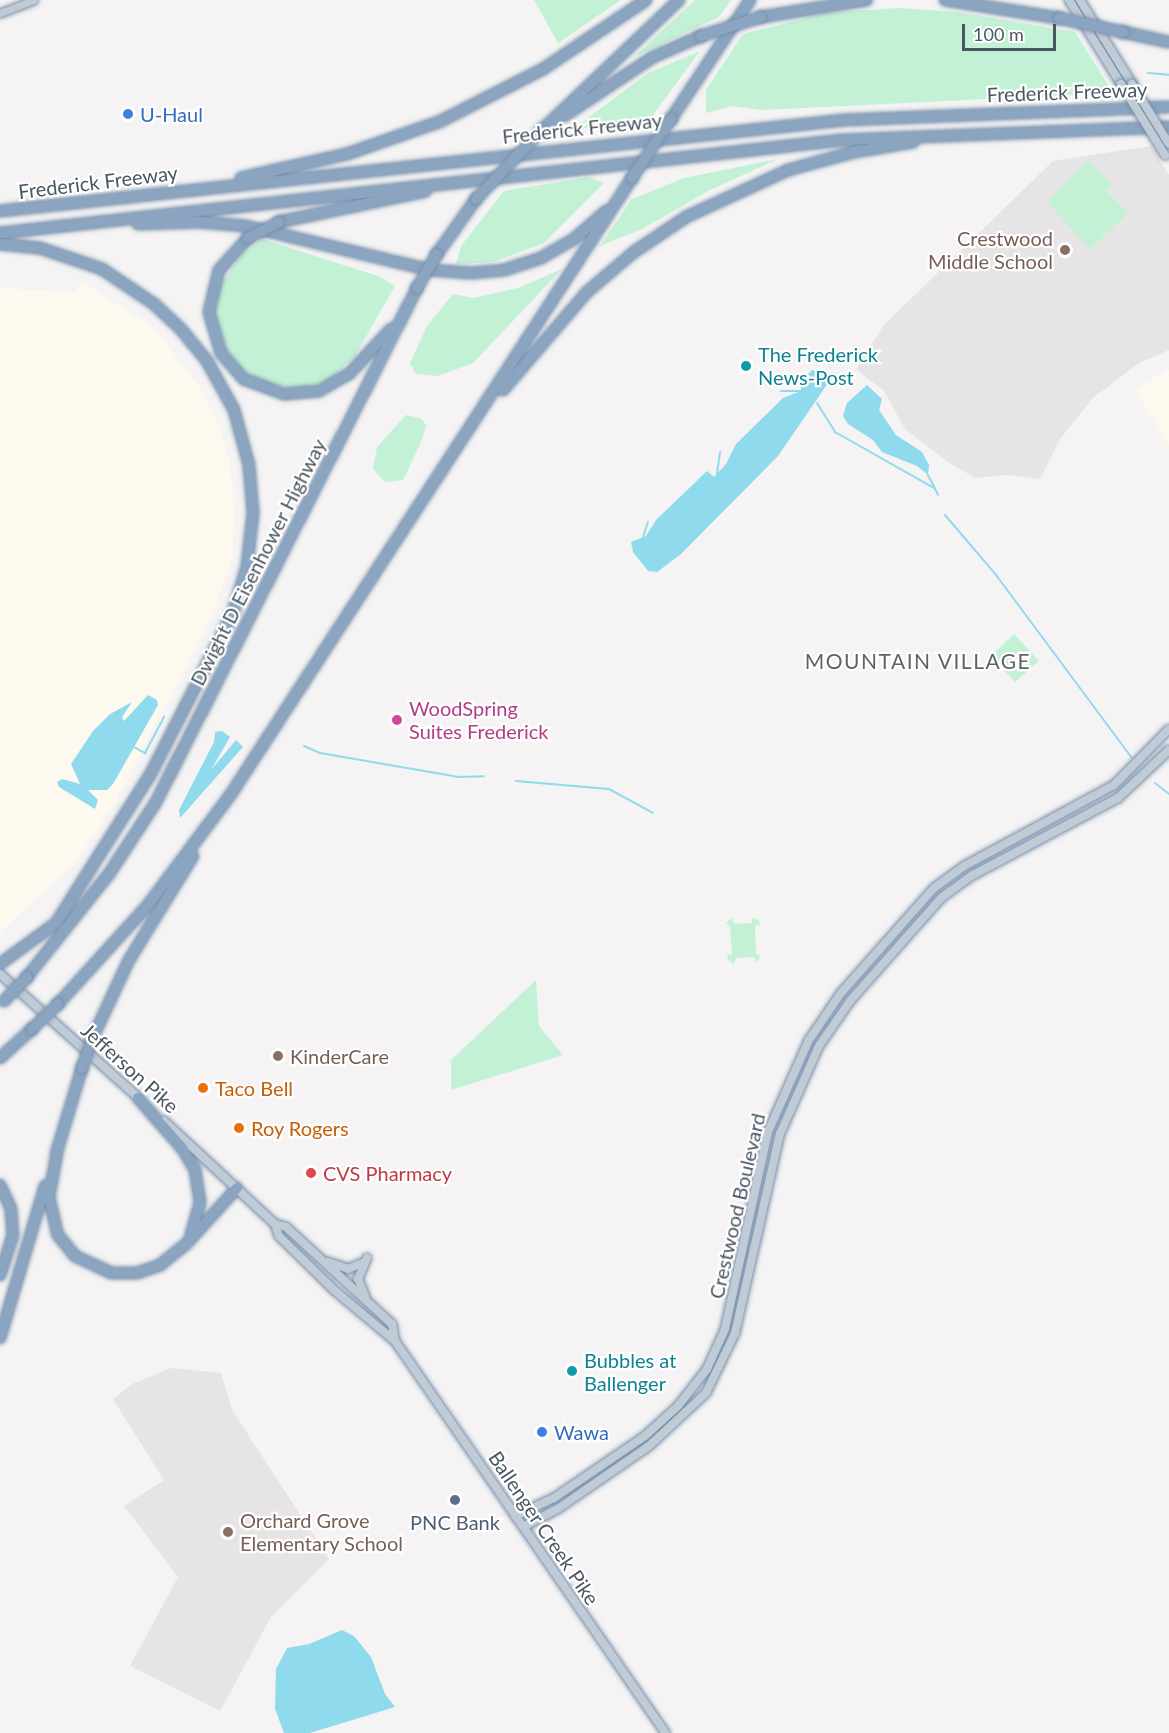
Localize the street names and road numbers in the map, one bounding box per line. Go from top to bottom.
street label: Frederick Freeway [986,77,1148,107]
street label: Frederick Freeway [501,108,663,148]
street label: Frederick Freeway [17,160,179,204]
street label: Dwight D Eisenhower Highway [185,434,331,690]
street label: Jefferson Pike [76,1018,184,1118]
street label: Crestwood Boulevard [704,1111,770,1301]
street label: Ballenger Creek Pike [484,1446,604,1610]

